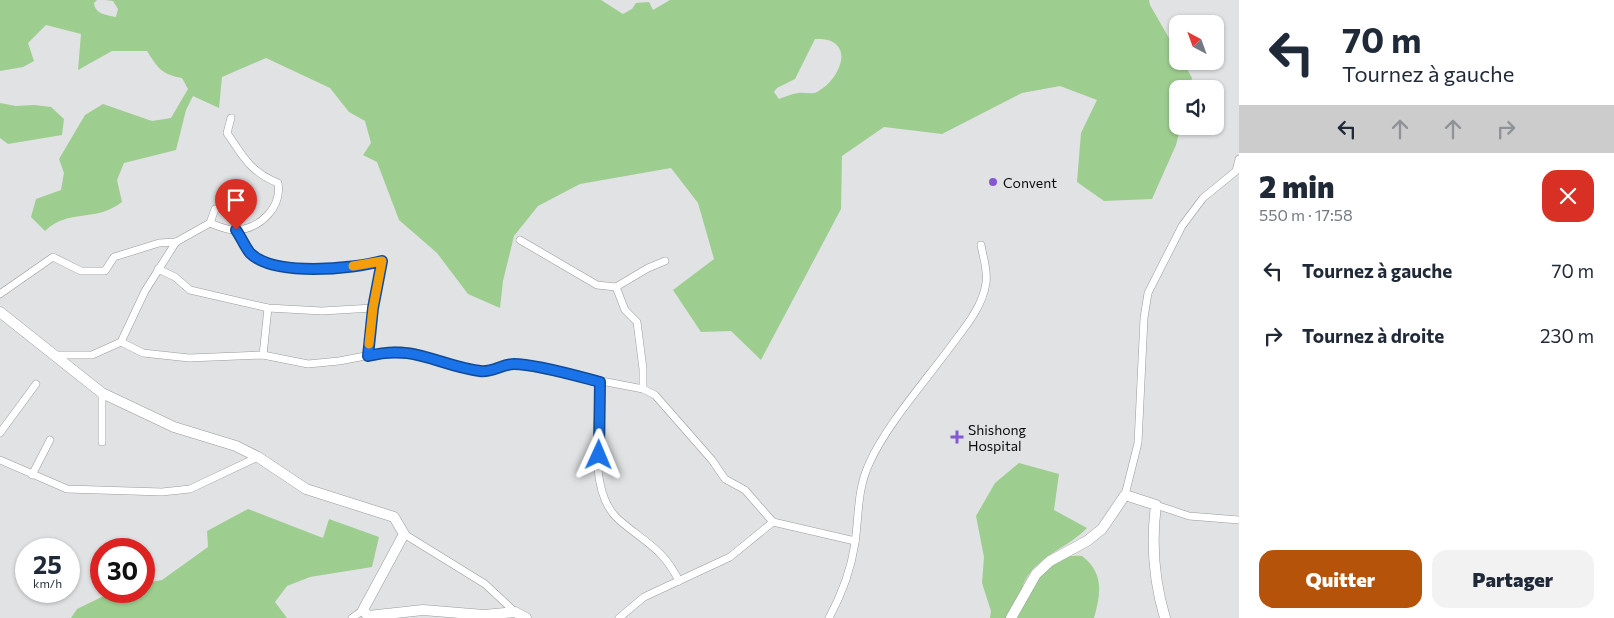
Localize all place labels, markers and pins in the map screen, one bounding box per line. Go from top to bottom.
place label: Convent [1003,174,1057,191]
marker: Convent [987,176,999,188]
pin [215,179,257,230]
place label: Shishong Hospital [968,421,1027,454]
marker: Shishong Hospital [950,430,964,444]

